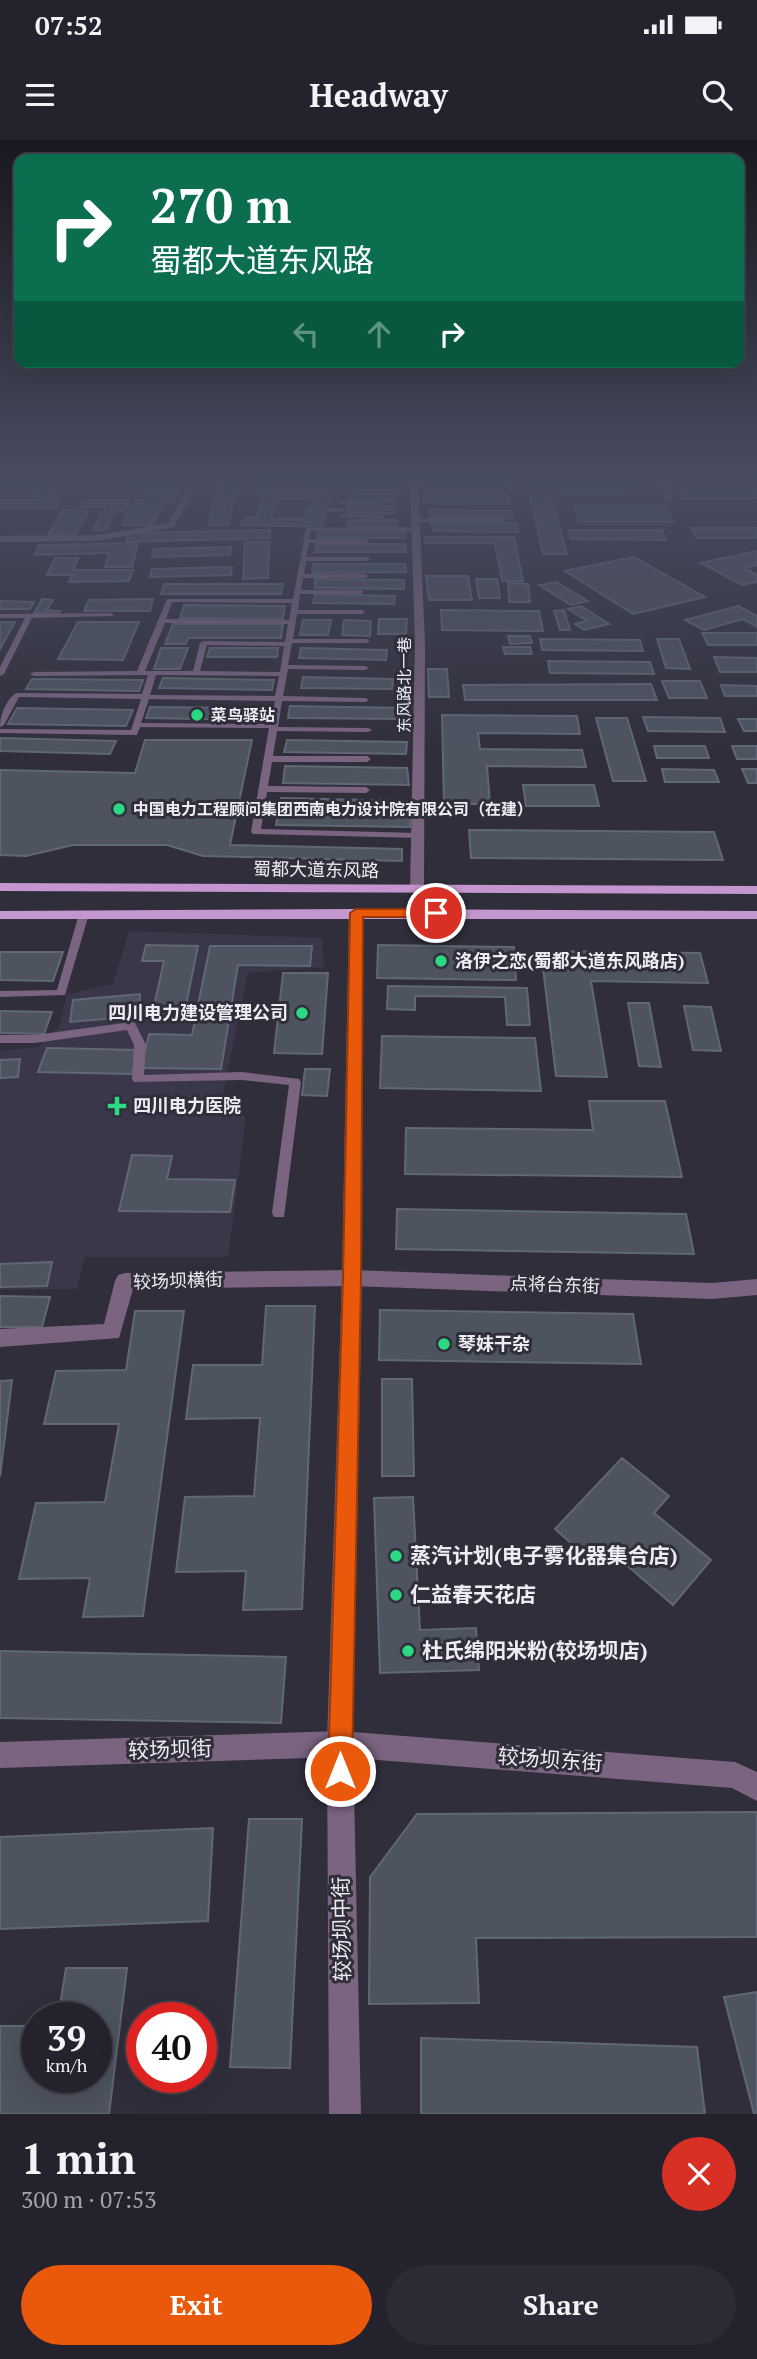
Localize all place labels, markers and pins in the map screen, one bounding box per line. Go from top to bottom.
place label: 菜鸟驿站 [211,704,275,726]
marker: 菜鸟驿站 [189,707,205,723]
place label: 中国电力工程顾问集团西南电力设计院有限公司（在建） [133,798,533,820]
marker: 中国电力工程顾问集团西南电力设计院有限公司（在建） [111,801,127,817]
pin [406,883,466,943]
place label: 洛伊之恋(蜀都大道东风路店) [455,948,685,972]
marker: 洛伊之恋(蜀都大道东风路店) [433,953,449,969]
place label: 四川电力建设管理公司 [108,1000,288,1024]
marker: 四川电力建设管理公司 [294,1005,310,1021]
place label: 四川电力医院 [133,1093,241,1117]
marker: 四川电力医院 [107,1096,127,1116]
place label: 琴妹干杂 [458,1331,530,1355]
marker: 琴妹干杂 [436,1336,452,1352]
place label: 蒸汽计划(电子雾化器集合店) [410,1541,678,1569]
marker: 蒸汽计划(电子雾化器集合店) [388,1548,404,1564]
place label: 仁益春天花店 [410,1580,536,1608]
marker: 仁益春天花店 [388,1587,404,1603]
place label: 杜氏绵阳米粉(较场坝店) [422,1636,648,1664]
marker: 杜氏绵阳米粉(较场坝店) [400,1643,416,1659]

